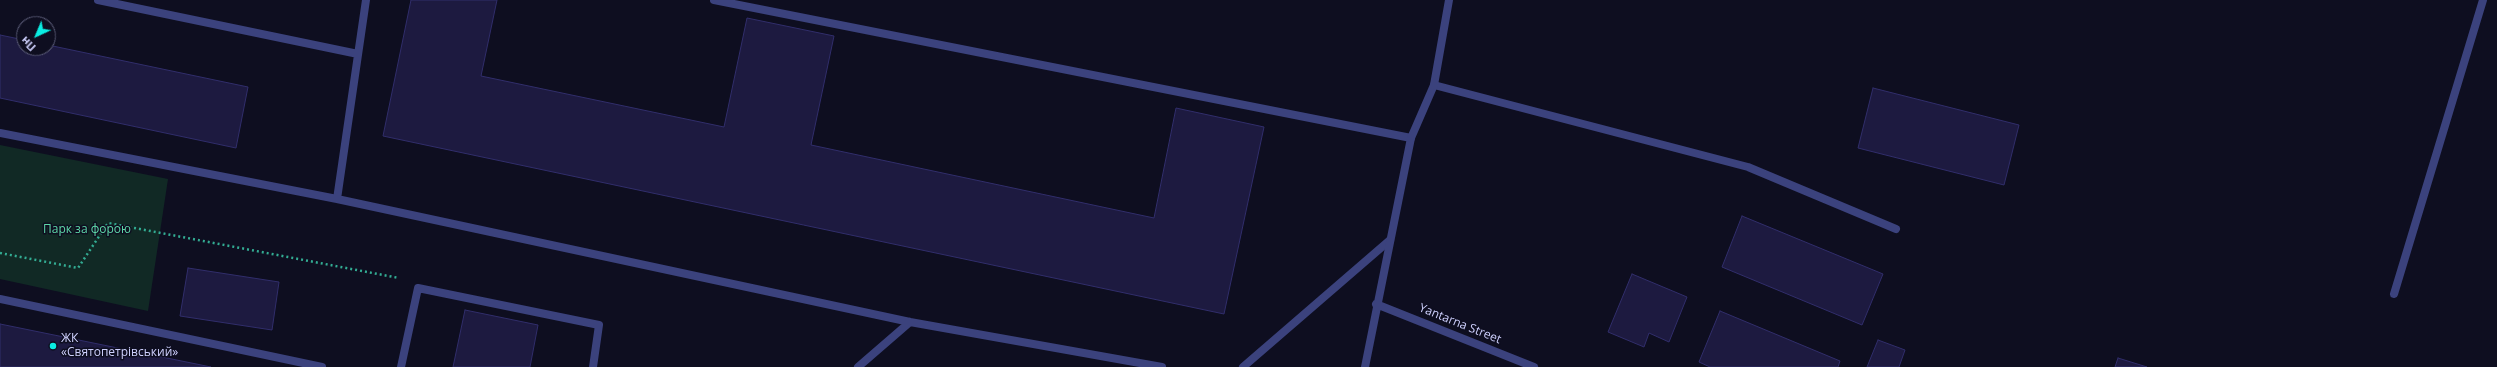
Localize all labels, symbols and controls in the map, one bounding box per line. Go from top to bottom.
north arrow [16,16,56,56]
text: Пн [17,34,39,55]
park label: Парк за форою [43,223,131,237]
street label: Yantarna Street [1417,301,1503,347]
place label: ЖК «Святопетрівський» [61,332,178,360]
marker: ЖК «Святопетрівський» [48,341,58,351]

